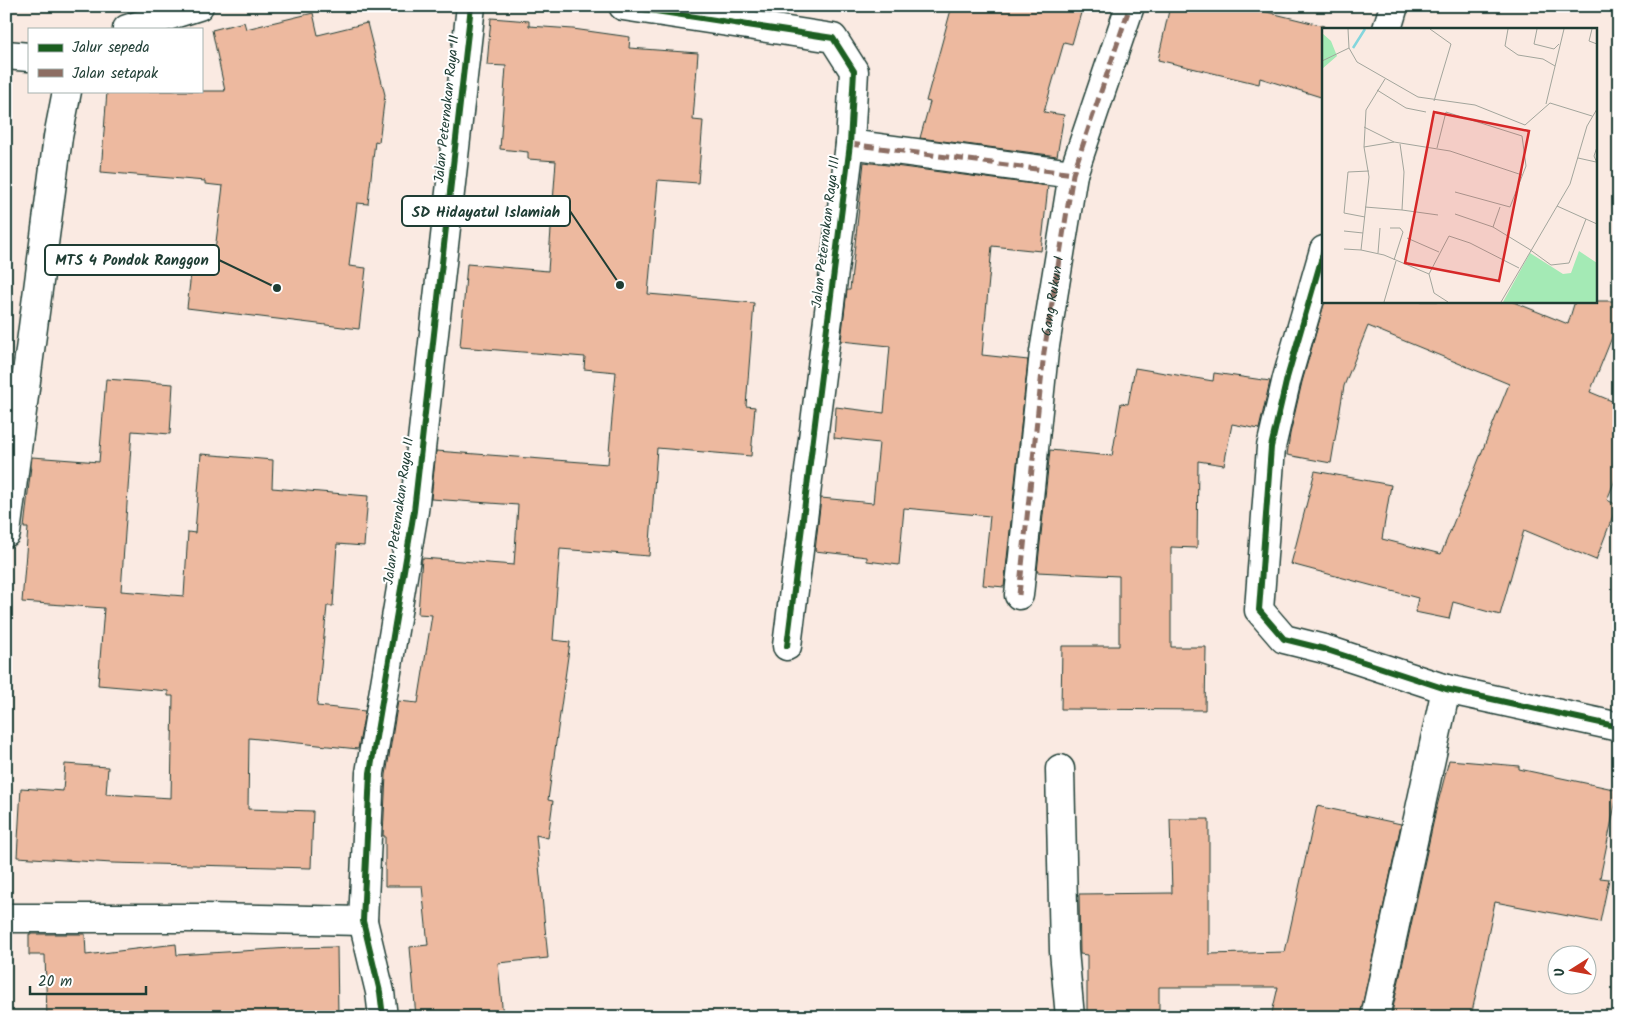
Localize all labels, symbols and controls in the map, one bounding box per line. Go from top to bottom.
legend [28,28,202,92]
inset map [1322,28,1598,302]
street label: Jalan Peternakan Raya II [428,34,466,184]
text: Jalur sepeda [72,36,150,60]
text: Jalan setapak [72,62,159,86]
street label: Jalan Peternakan Raya III [806,155,846,309]
callout: SD Hidayatul Islamiah [402,196,570,226]
text: SD Hidayatul Islamiah [412,201,560,225]
callout: MTS 4 Pondok Ranggon [45,245,219,275]
text: MTS 4 Pondok Ranggon [55,249,209,273]
street label: Gang Rukun I [1036,254,1070,338]
street label: Jalan Peternakan Raya II [378,436,420,586]
north arrow [1548,946,1598,996]
scale bar [30,963,146,995]
text: U [1549,965,1572,978]
text: 20 m [38,970,72,994]

